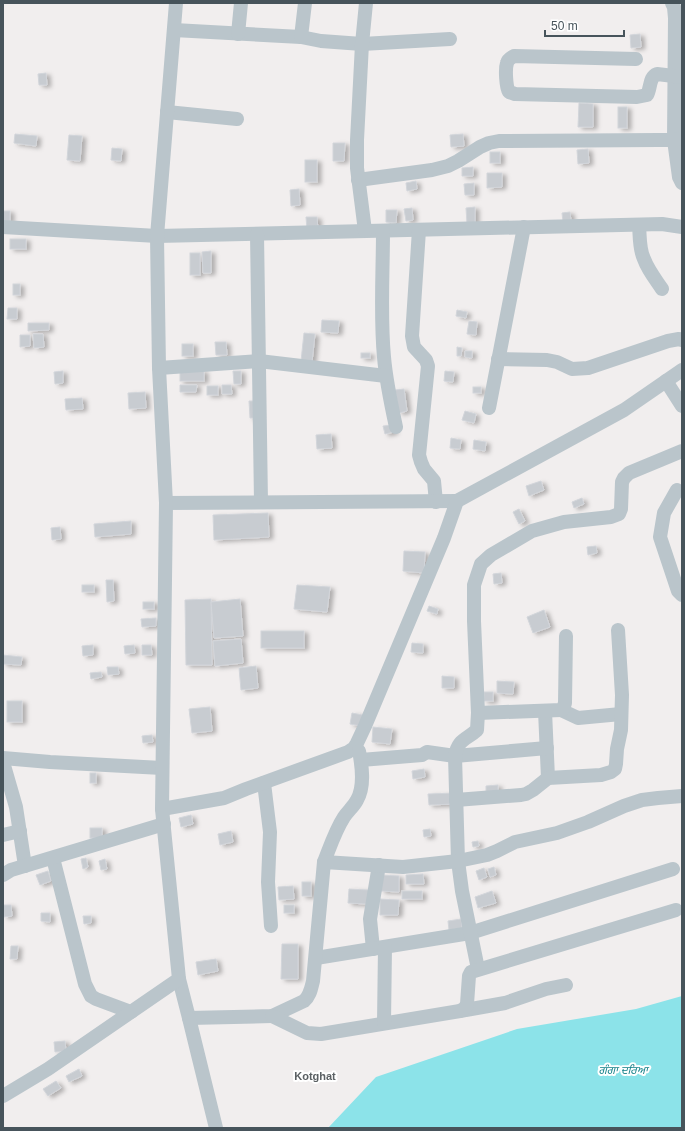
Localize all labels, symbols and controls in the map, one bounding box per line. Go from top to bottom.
scale bar [545,12,624,38]
text: 50 m [551,19,578,33]
water label: ਗੰਗਾ ਦਰਿਆ [599,1064,650,1076]
district label: Kotghat [294,1070,336,1082]

